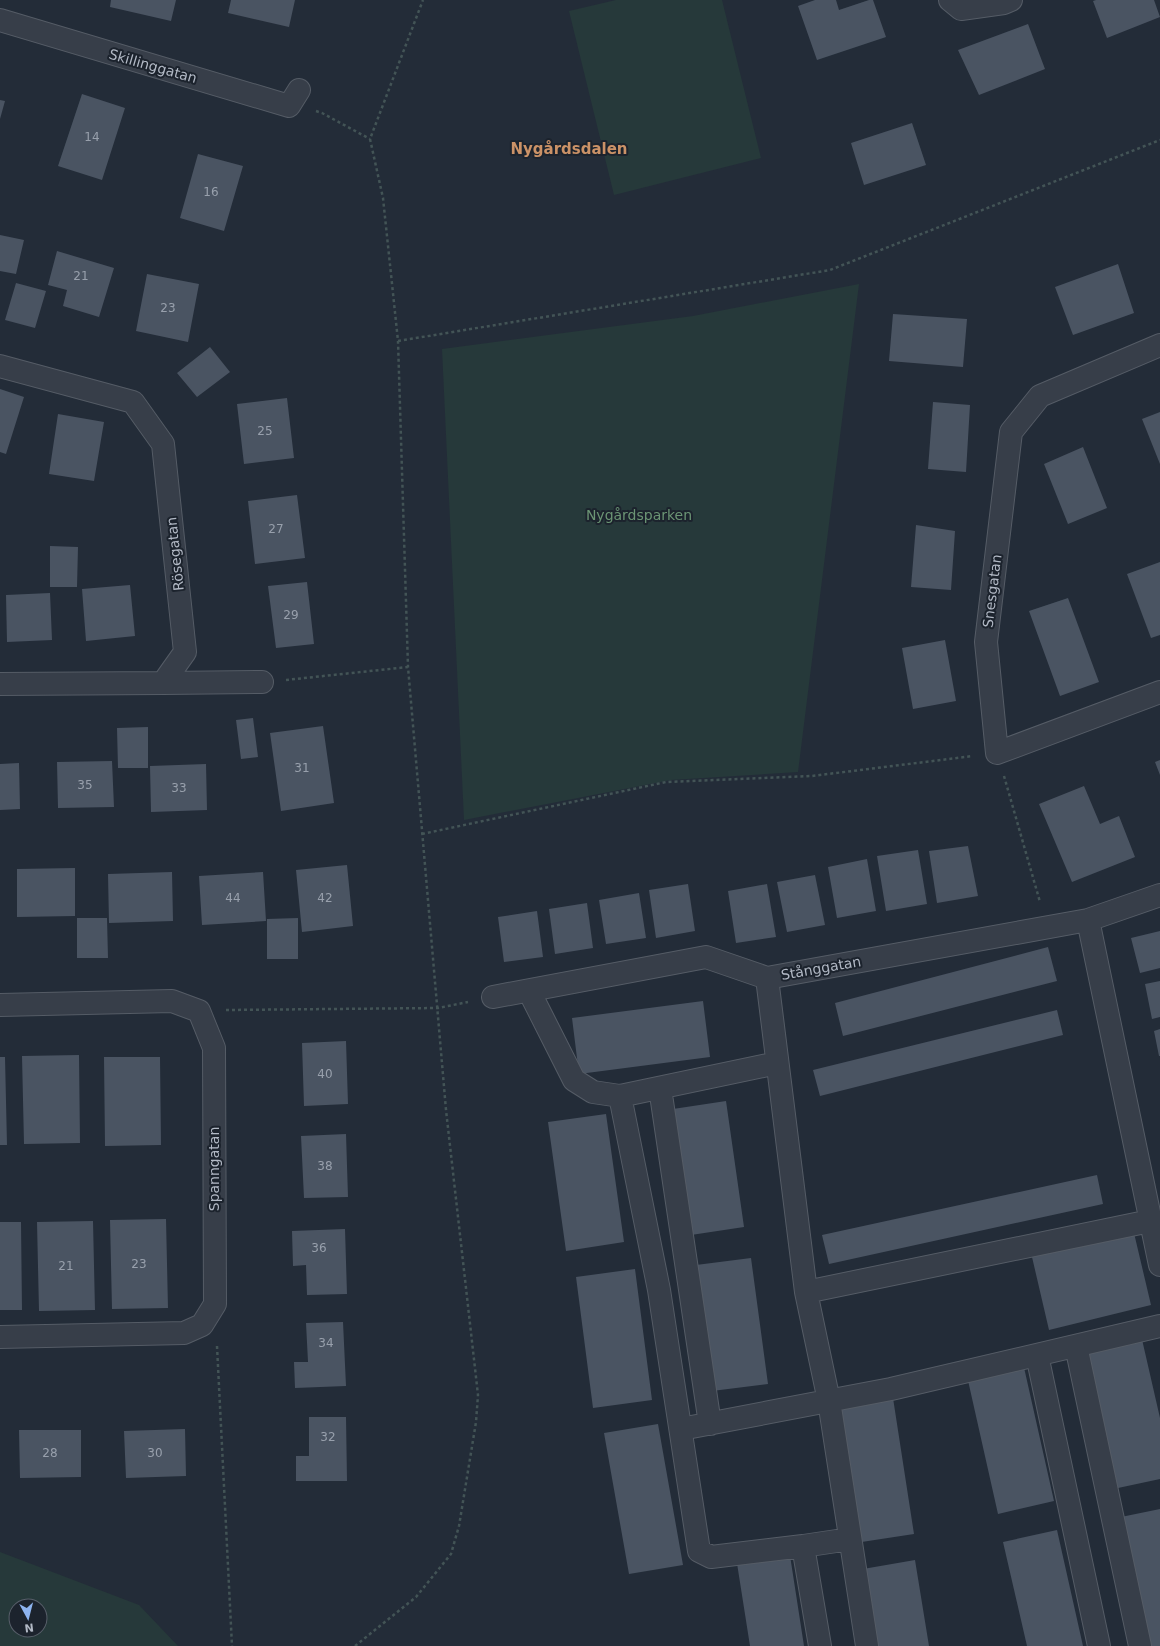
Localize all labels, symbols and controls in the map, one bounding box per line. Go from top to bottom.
street label: Skillinggatan [107,46,199,86]
house number: 14 [84,130,100,144]
district label: Nygårdsdalen [510,140,628,158]
house number: 16 [203,185,219,199]
house number: 21 [73,269,89,283]
house number: 23 [160,301,176,315]
house number: 25 [257,424,273,438]
park label: Nygårdsparken [586,507,692,523]
street label: Rösegatan [163,516,187,592]
house number: 27 [268,522,284,536]
street label: Snesgatan [980,553,1004,629]
house number: 29 [283,608,299,622]
house number: 31 [294,761,310,775]
house number: 35 [77,778,93,792]
house number: 33 [171,781,187,795]
house number: 44 [225,891,241,905]
house number: 42 [317,891,333,905]
street label: Stånggatan [780,953,862,983]
house number: 40 [317,1067,333,1081]
street label: Spanngatan [206,1127,222,1211]
house number: 38 [317,1159,333,1173]
house number: 36 [311,1241,327,1255]
house number: 23 [131,1257,147,1271]
house number: 21 [58,1259,74,1273]
house number: 34 [318,1336,334,1350]
house number: 32 [320,1430,336,1444]
house number: 28 [42,1446,58,1460]
house number: 30 [147,1446,163,1460]
north arrow [8,1598,48,1638]
text: N [24,1620,35,1634]

